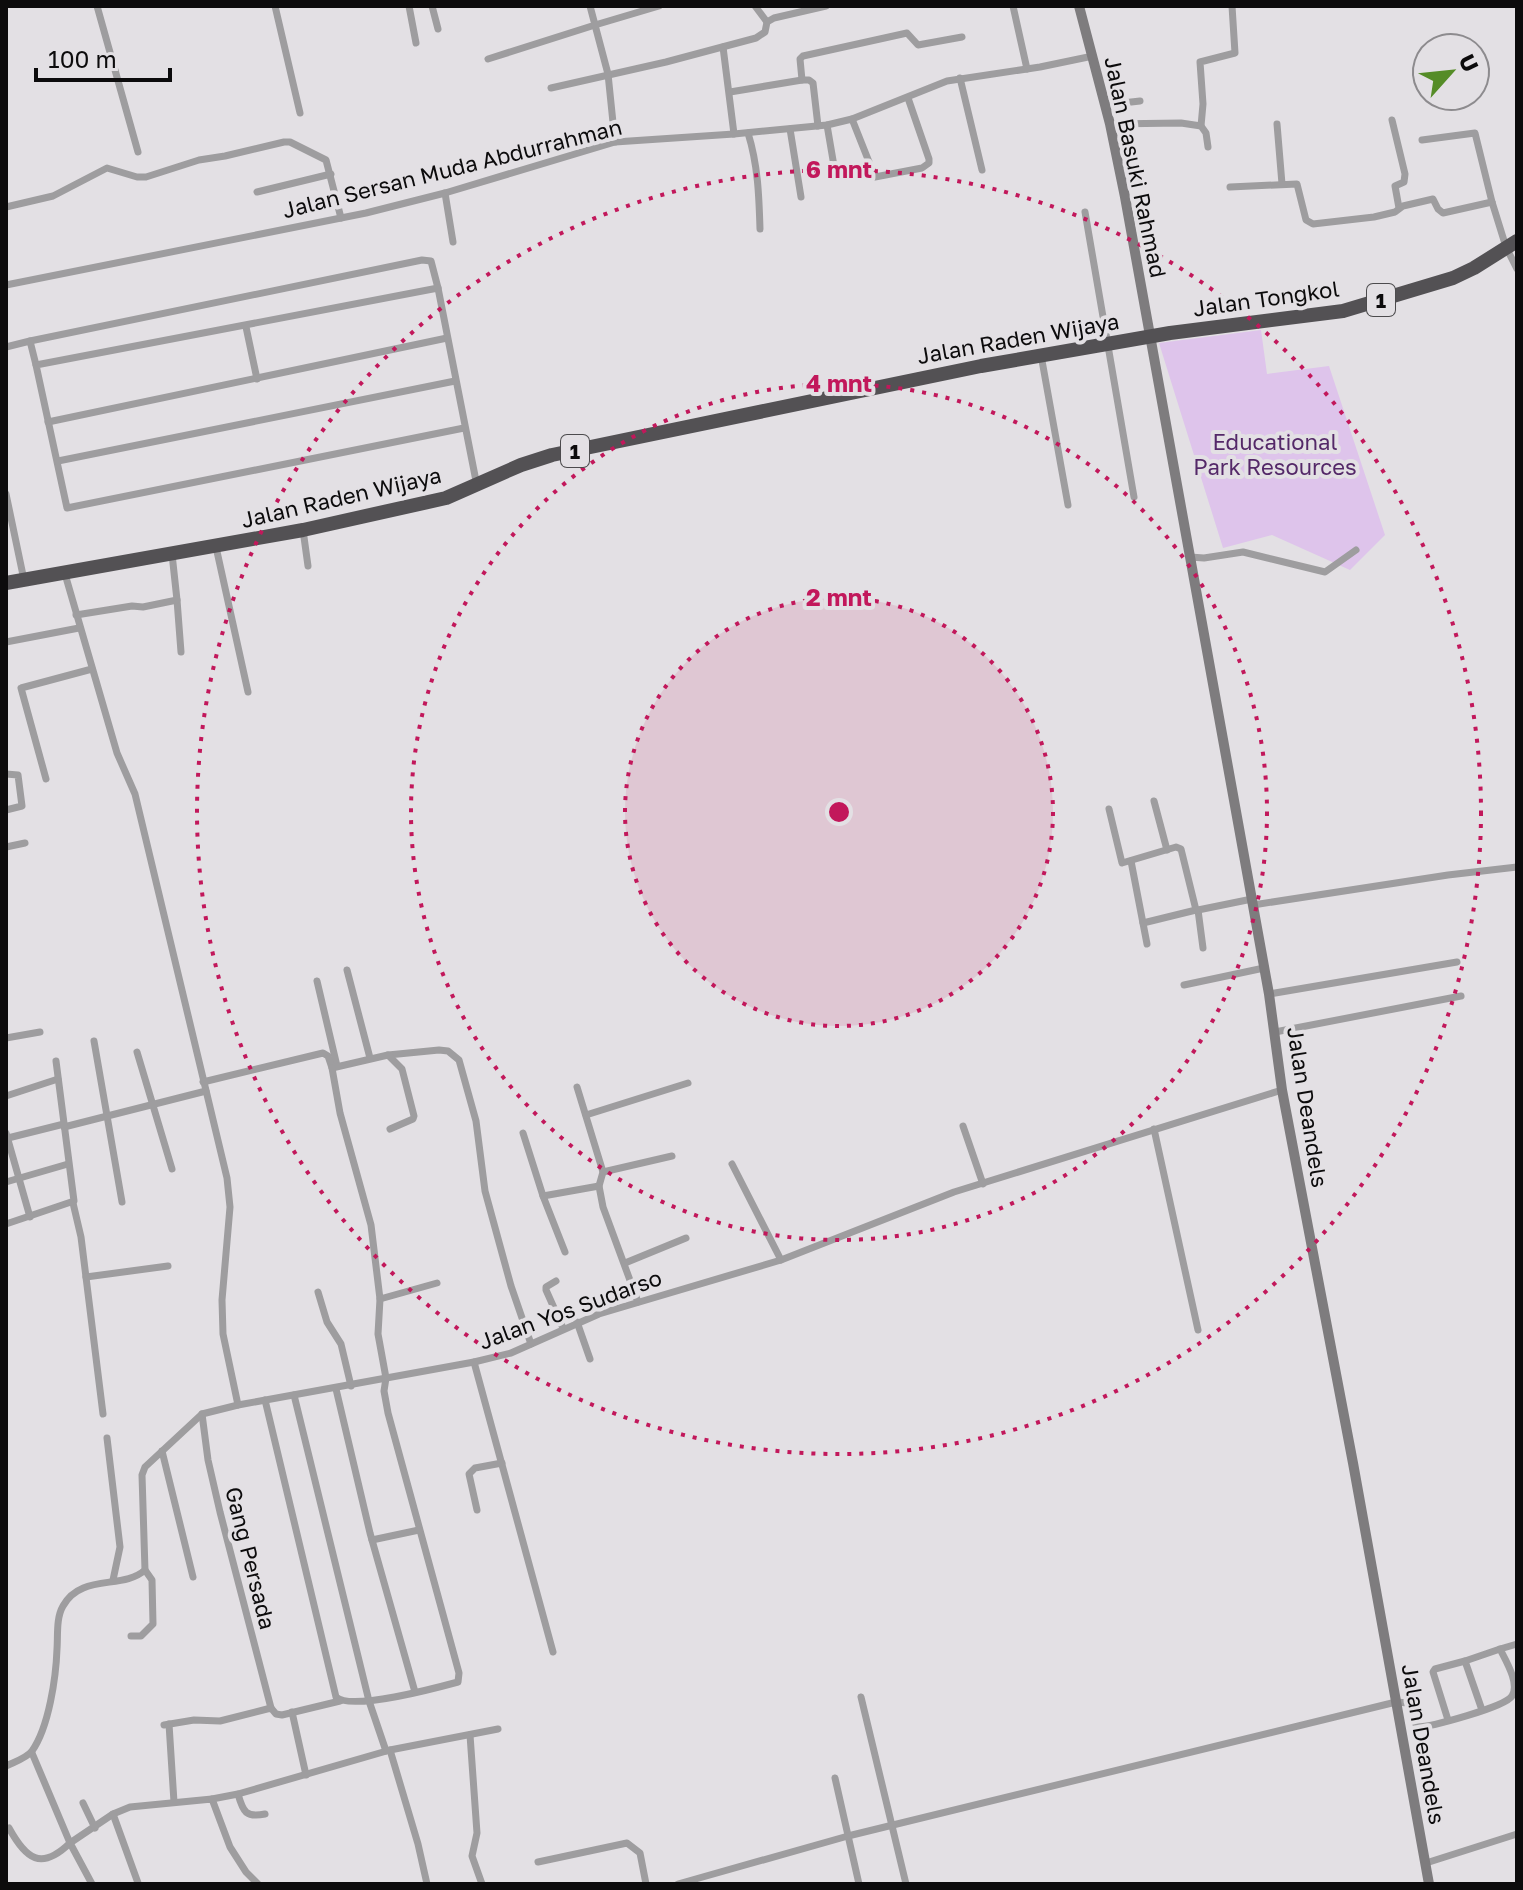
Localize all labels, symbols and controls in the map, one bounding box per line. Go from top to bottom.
scale bar [36,32,170,82]
north arrow [1411,32,1491,112]
text: 100 m [48,44,117,73]
text: U [1454,49,1485,76]
street label: Jalan Basuki Rahmad [1099,54,1173,280]
street label: Jalan Sersan Muda Abdurrahman [280,113,624,223]
text: 6 mnt [806,154,872,183]
street label: Jalan Tongkol [1191,274,1341,322]
road number: 1 [1367,284,1395,316]
street label: Jalan Raden Wijaya [915,307,1121,369]
text: 4 mnt [806,368,872,397]
park label: Educational Park Resources [1193,428,1357,480]
road number: 1 [561,435,589,467]
street label: Jalan Raden Wijaya [238,461,444,533]
text: 2 mnt [806,582,872,611]
centre of rings [825,798,853,826]
street label: Jalan Deandels [1282,1025,1334,1189]
street label: Jalan Yos Sudarso [475,1263,665,1355]
street label: Gang Persada [220,1484,282,1632]
street label: Jalan Deandels [1397,1662,1451,1826]

